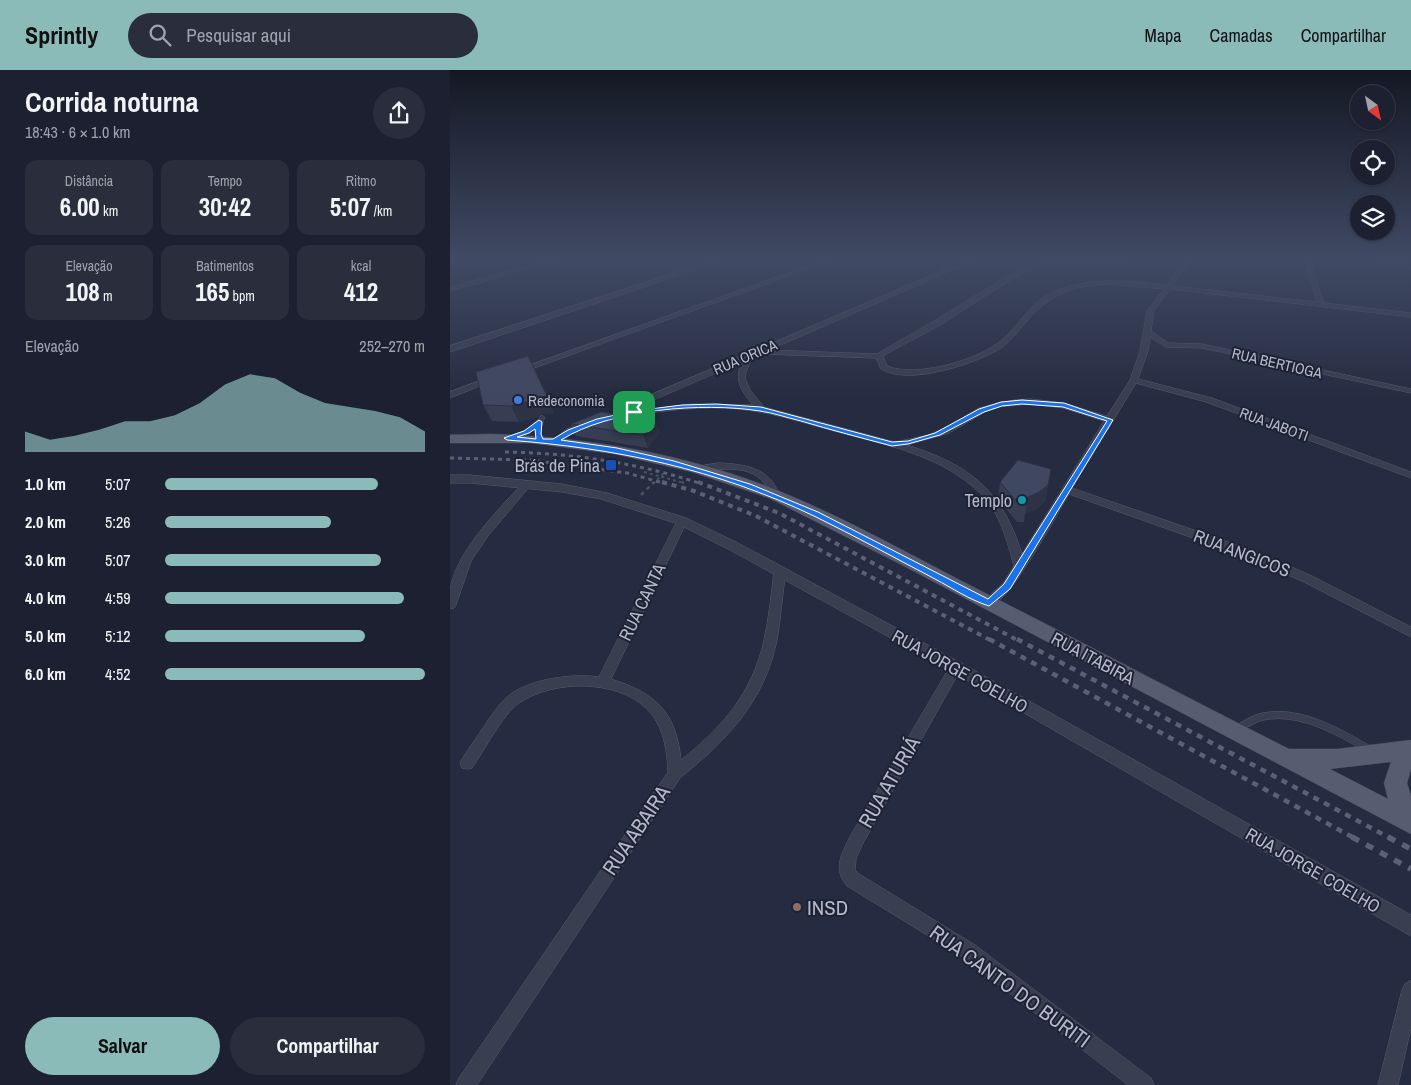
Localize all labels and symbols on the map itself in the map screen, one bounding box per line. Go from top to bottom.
north arrow [1350,85,1395,130]
street label: RUA ORICA [710,334,781,380]
street label: RUA BERTIOGA [1230,342,1325,384]
place label: Redeconomia [528,390,605,411]
pin [613,391,655,433]
marker: Redeconomia [512,394,524,406]
street label: RUA JABOTI [1237,402,1311,446]
place label: Brás de Pina [515,453,600,478]
marker: Brás de Pina [604,458,618,472]
place label: Templo [964,488,1012,513]
marker: Templo [1016,494,1028,506]
street label: RUA ANGICOS [1190,523,1294,583]
street label: RUA CANTA [612,559,672,645]
street label: RUA JORGE COELHO [888,623,1032,719]
street label: RUA ITABIRA [1047,626,1139,690]
street label: RUA ATURIÁ [851,731,927,833]
street label: RUA ABAIRA [595,779,677,881]
street label: RUA JORGE COELHO [1241,821,1385,919]
place label: INSD [807,893,848,922]
marker: INSD [791,901,803,913]
street label: RUA CANTO DO BURITI [924,918,1096,1054]

